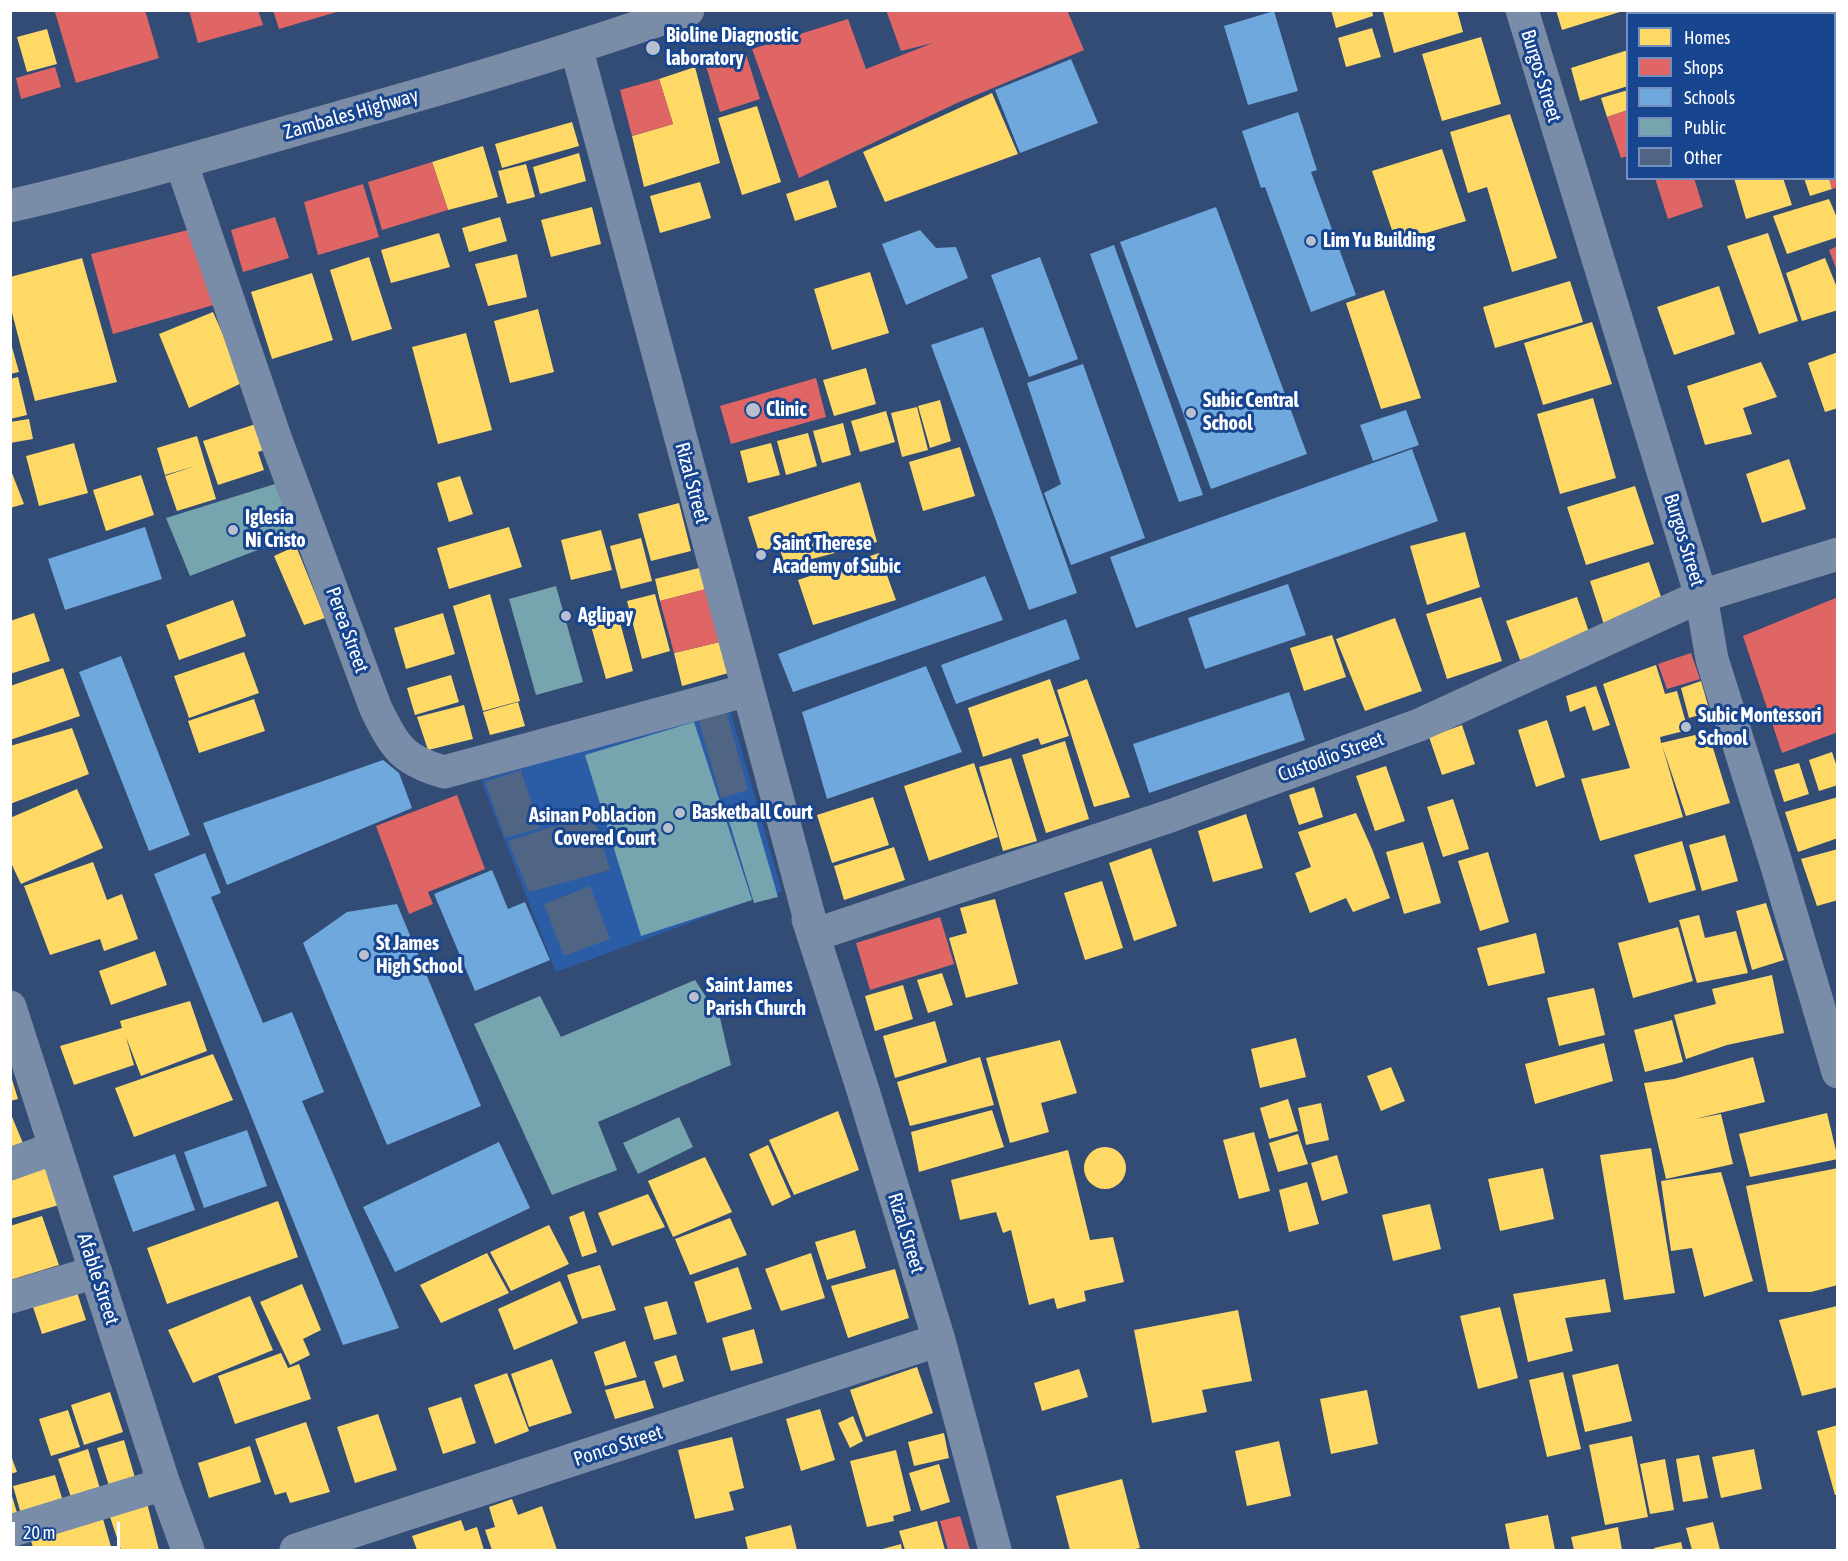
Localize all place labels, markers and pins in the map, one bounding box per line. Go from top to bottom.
place label: Bioline Diagnostic laboratory [666,24,799,71]
marker: Bioline Diagnostic laboratory [644,39,662,57]
place label: Lim Yu Building [1323,229,1435,253]
marker: Lim Yu Building [1304,234,1318,248]
place label: Subic Central School [1203,389,1299,436]
place label: Clinic [766,398,807,422]
marker: Clinic [744,401,762,419]
marker: Subic Central School [1184,406,1198,420]
place label: Iglesia Ni Cristo [245,506,306,553]
marker: Iglesia Ni Cristo [226,523,240,537]
place label: Saint Therese Academy of Subic [773,532,901,579]
marker: Saint Therese Academy of Subic [754,548,768,562]
place label: Aglipay [578,604,633,628]
marker: Aglipay [559,609,573,623]
place label: Subic Montessori School [1698,704,1821,751]
marker: Subic Montessori School [1679,720,1693,734]
place label: Basketball Court [692,801,813,825]
place label: Asinan Poblacion Covered Court [529,804,656,851]
marker: Basketball Court [673,806,687,820]
marker: Asinan Poblacion Covered Court [661,821,675,835]
place label: St James High School [376,932,463,979]
marker: St James High School [357,948,371,962]
place label: Saint James Parish Church [706,974,806,1021]
marker: Saint James Parish Church [687,990,701,1004]

